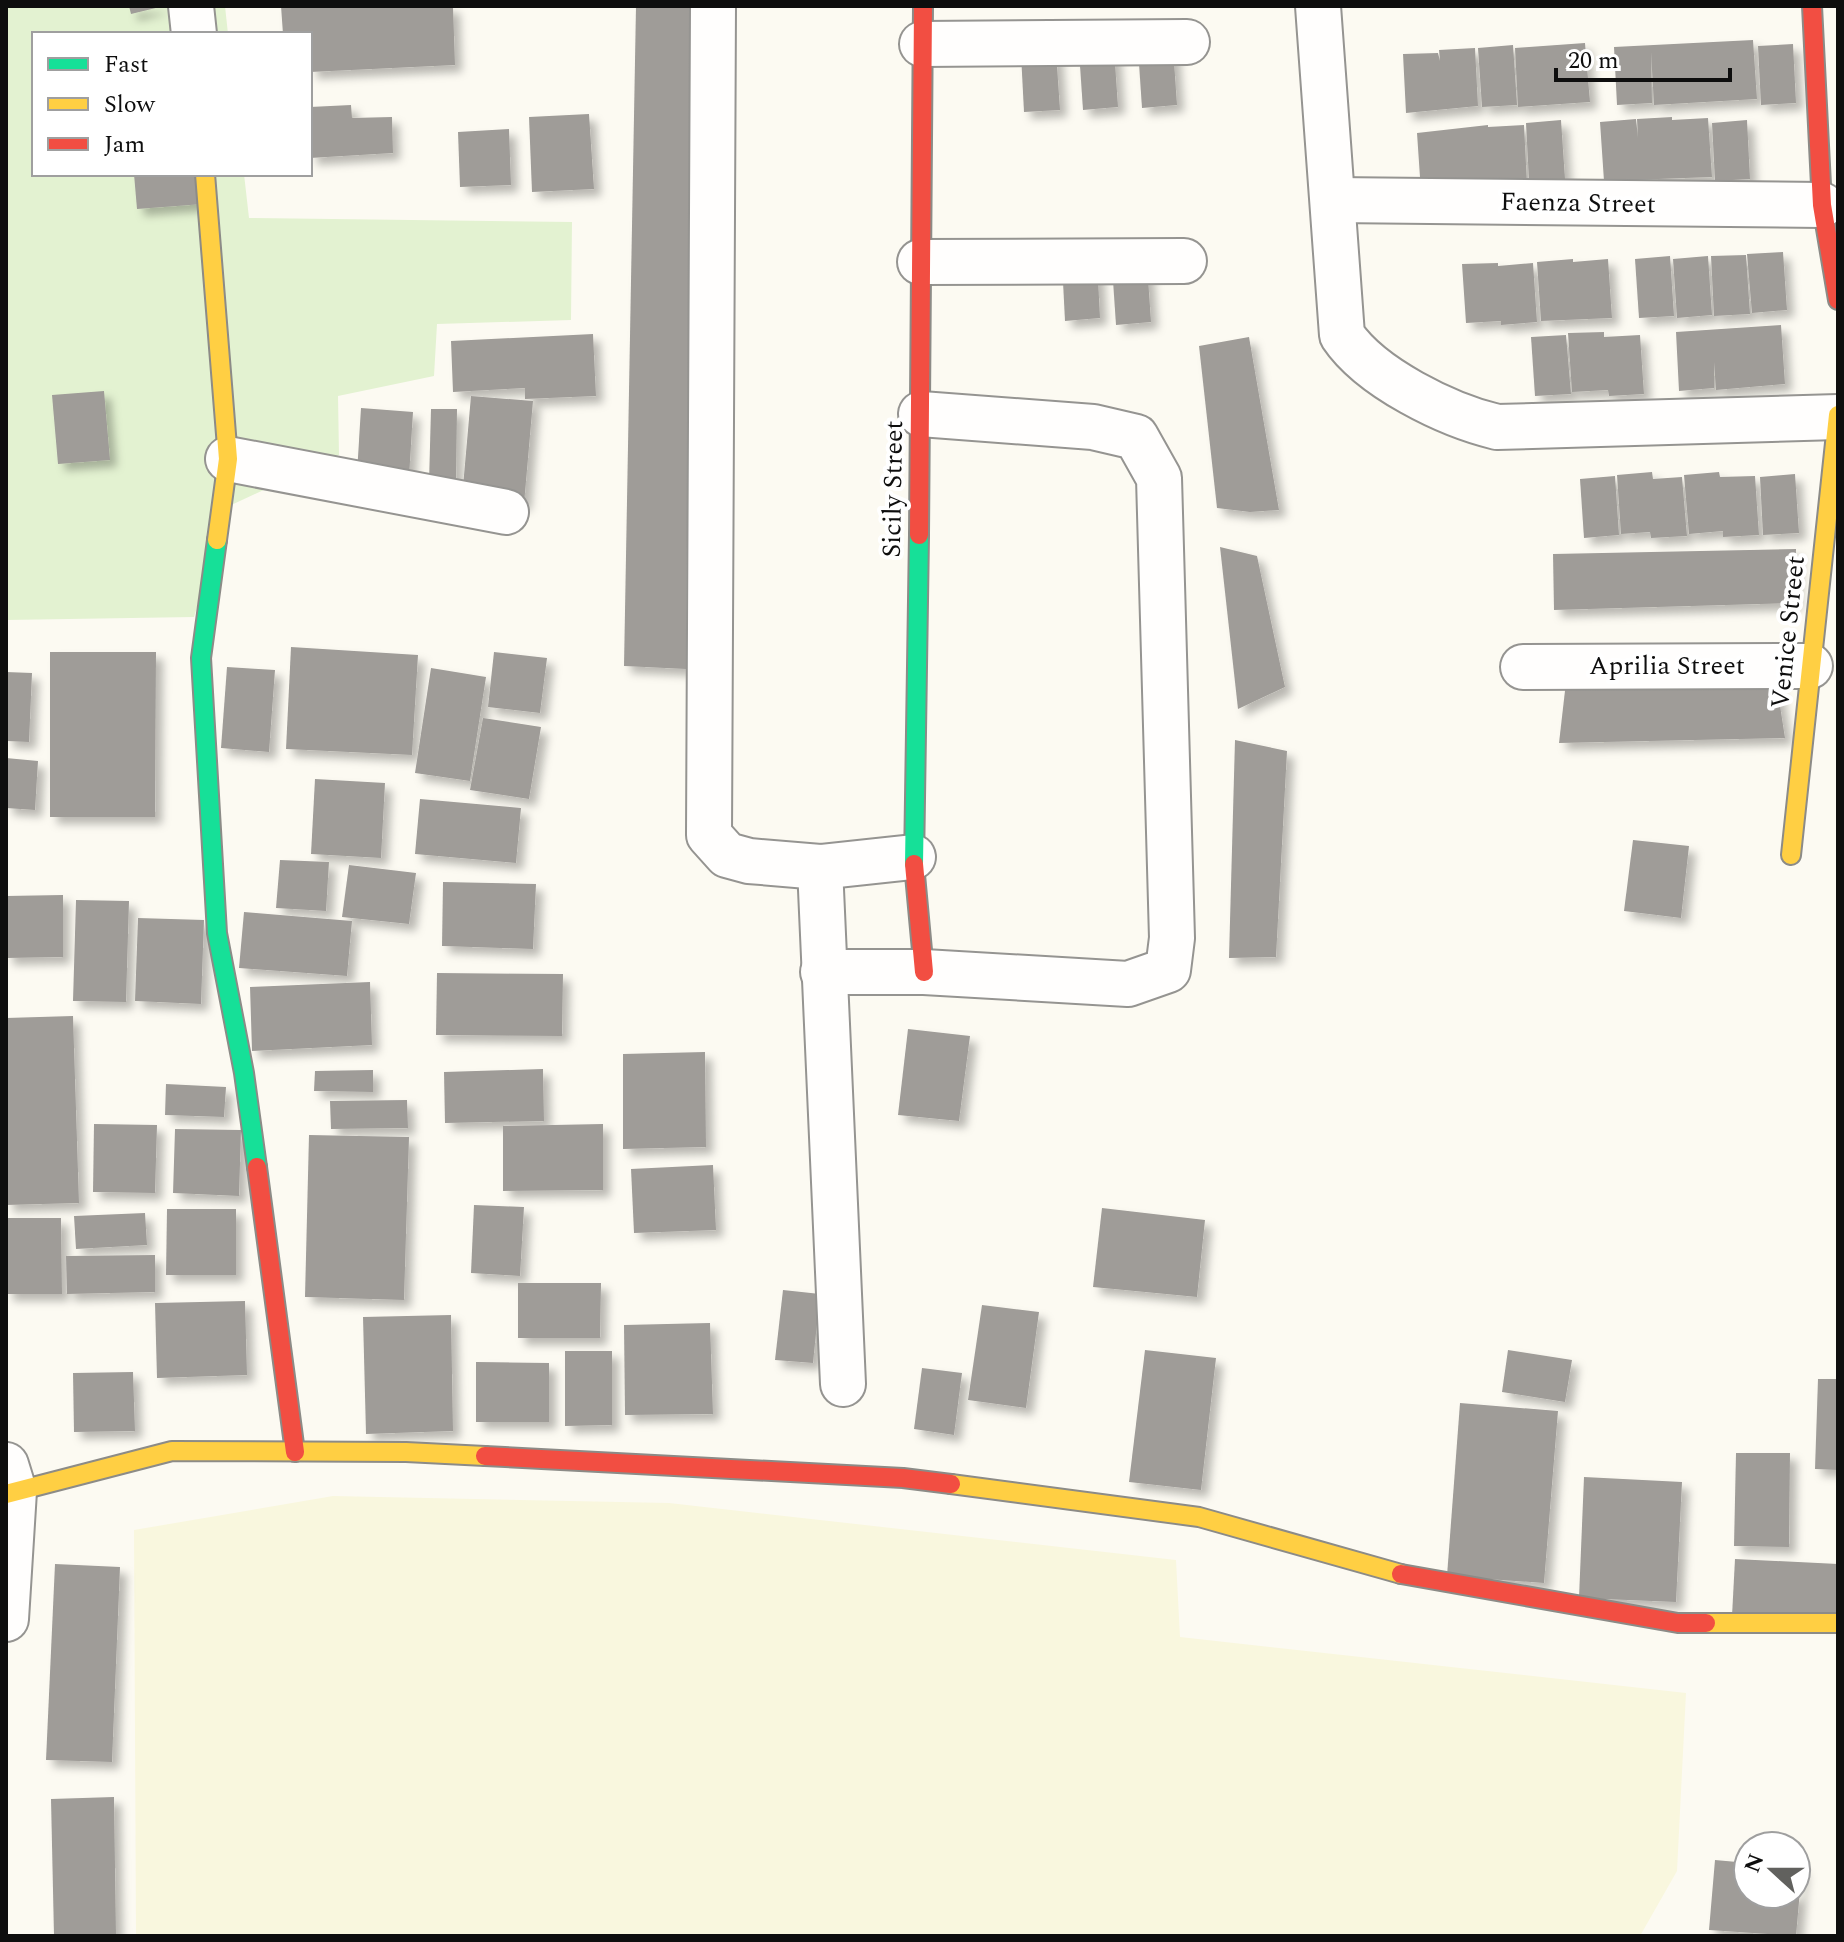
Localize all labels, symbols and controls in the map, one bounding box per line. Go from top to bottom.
legend [32,32,312,176]
scale bar [1556,32,1730,82]
text: 20 m [1568,43,1619,79]
text: Fast [104,47,149,83]
text: Slow [104,87,156,123]
text: Jam [104,127,145,163]
street label: Faenza Street [1500,182,1656,224]
street label: Sicily Street [872,420,914,558]
street label: Venice Street [1760,554,1816,710]
street label: Aprilia Street [1589,646,1745,686]
north arrow [1732,1830,1812,1910]
text: N [1736,1849,1773,1878]

